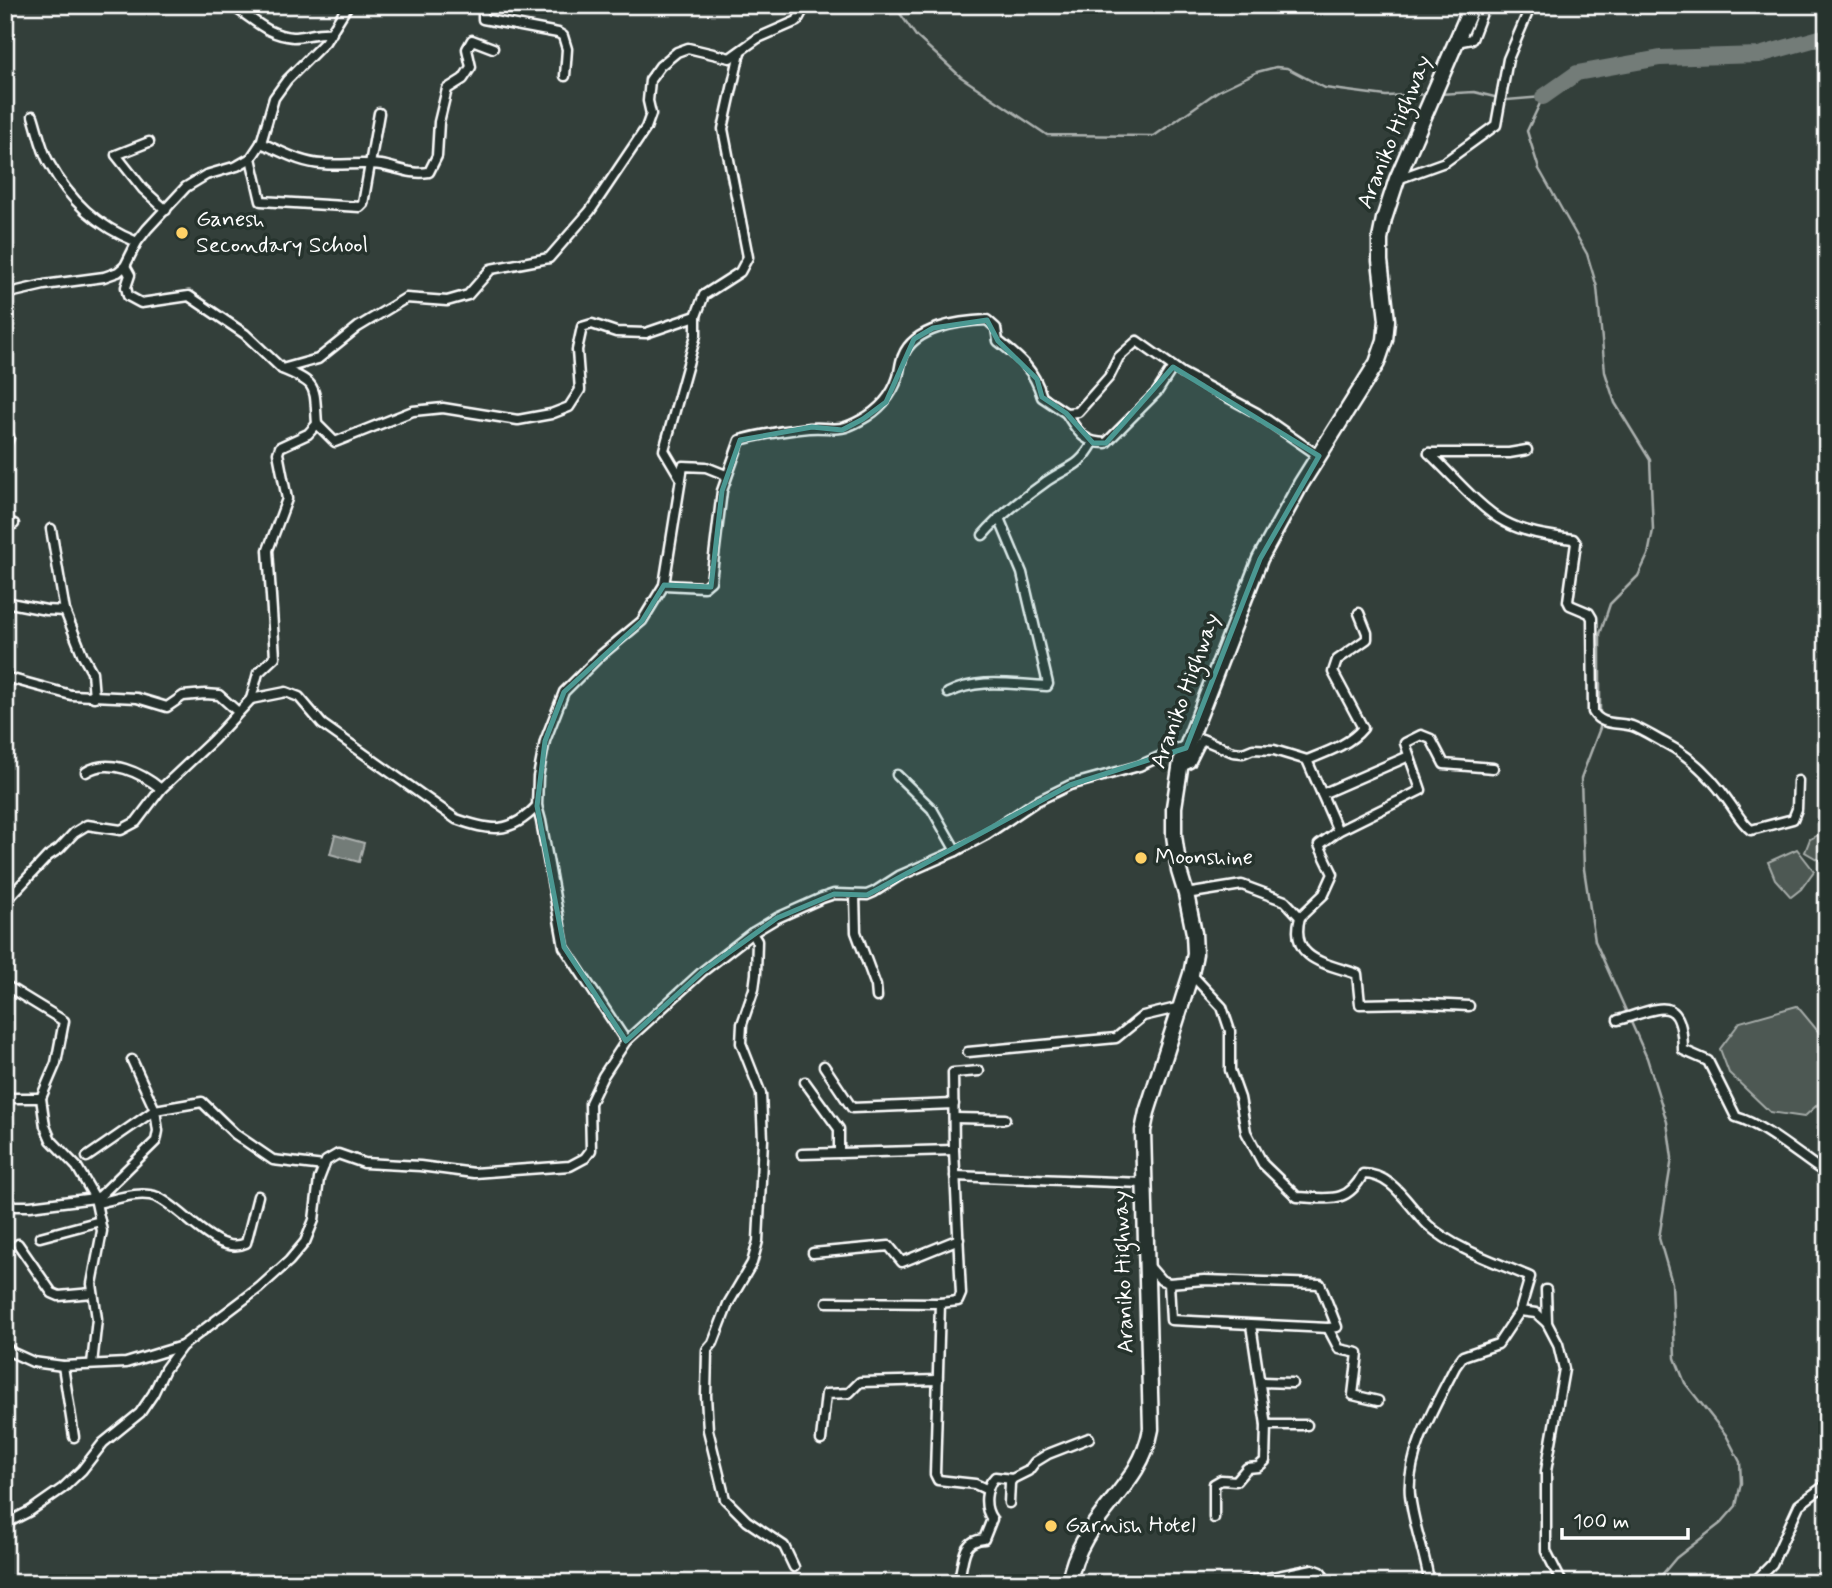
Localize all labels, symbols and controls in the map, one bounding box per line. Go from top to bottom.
street label: Araniko Highway [1351,51,1441,214]
place label: Ganesh Secondary School [196,205,368,261]
marker: Ganesh Secondary School [174,225,190,241]
street label: Araniko Highway [1144,609,1230,774]
place label: Moonshine [1155,843,1253,873]
marker: Moonshine [1133,850,1149,866]
street label: Araniko Highway [1106,1190,1144,1354]
scale bar [1562,1497,1688,1541]
text: 100 m [1573,1508,1629,1536]
place label: Garnish Hotel [1065,1511,1196,1541]
marker: Garnish Hotel [1043,1518,1059,1534]

